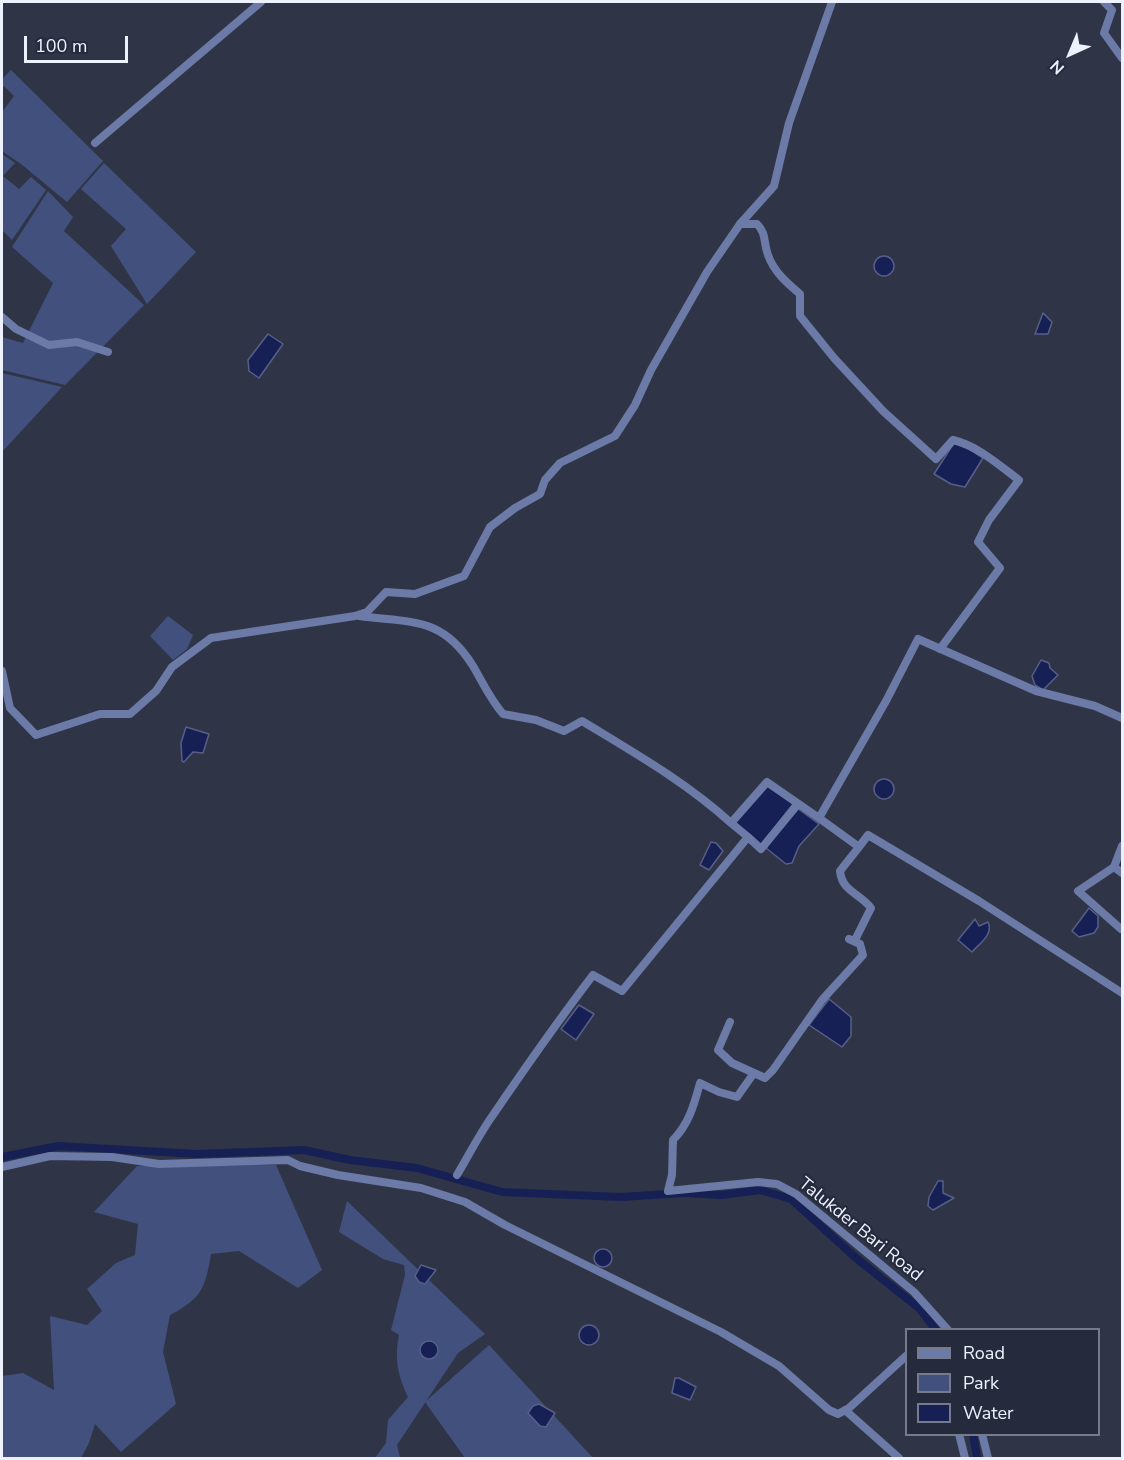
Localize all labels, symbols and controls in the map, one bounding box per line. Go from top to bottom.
scale bar [27,24,130,62]
north arrow [1040,24,1100,84]
text: 100 m [35,34,87,58]
text: N [1046,55,1069,79]
street label: Talukder Bari Road [794,1173,926,1287]
legend [905,1328,1100,1436]
text: Road [963,1341,1005,1365]
text: Park [963,1371,999,1395]
text: Water [963,1401,1014,1425]

